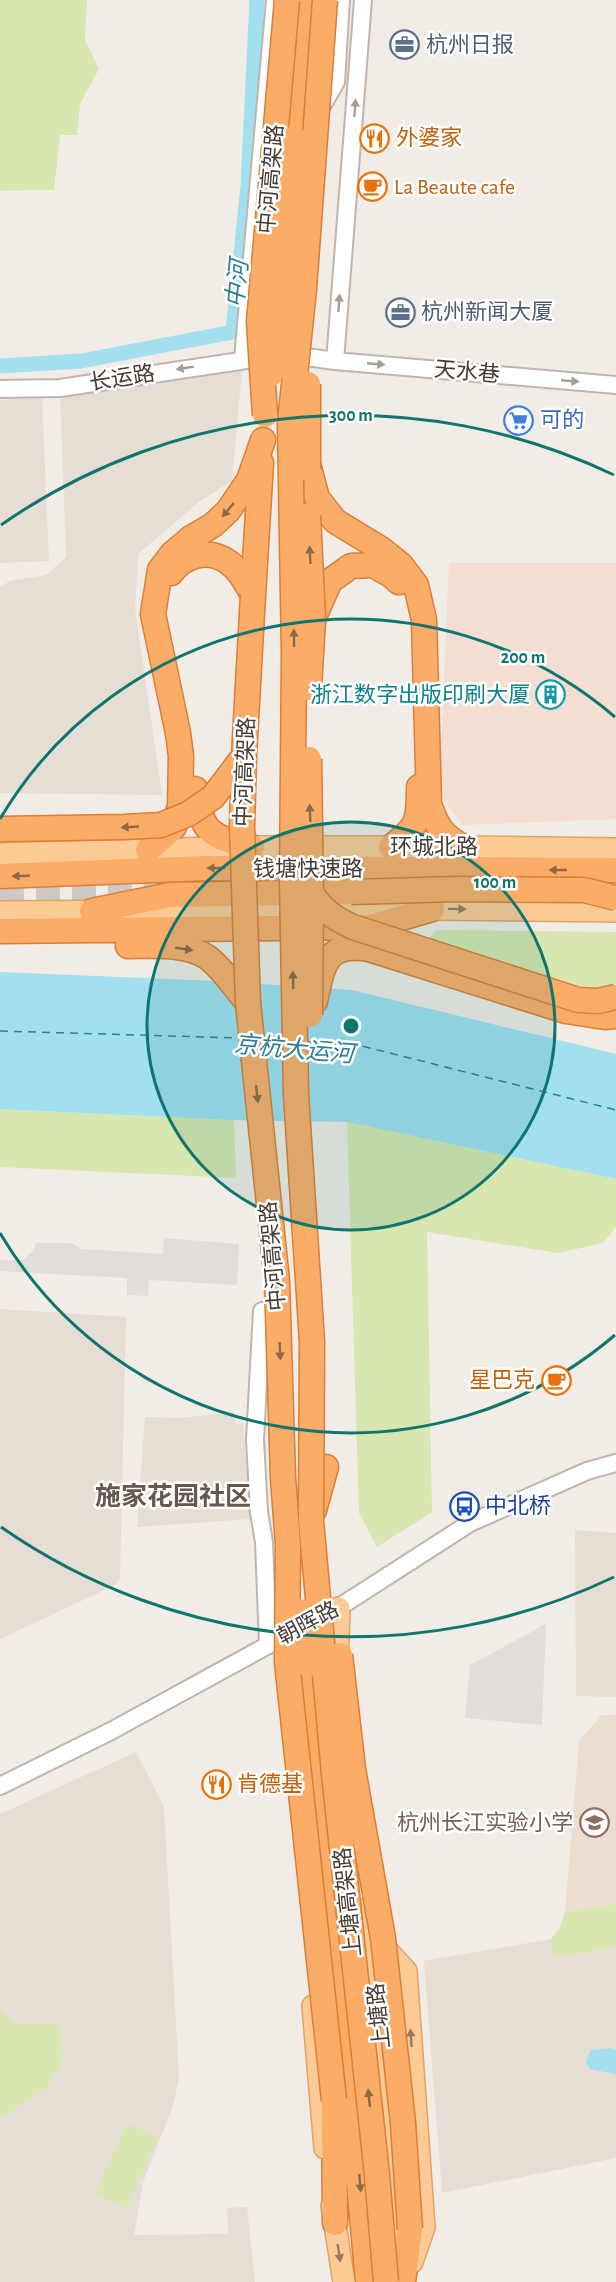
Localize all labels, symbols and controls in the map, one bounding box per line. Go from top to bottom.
office icon: 杭州日报 [389,29,421,61]
place label: 杭州日报 [426,33,514,56]
one-way arrow [350,99,359,118]
restaurant icon: 外婆家 [359,122,391,154]
street label: 中河高架路 [254,123,287,235]
place label: 外婆家 [396,126,462,149]
cafe icon: La Beaute cafe [357,171,389,203]
place label: La Beaute cafe [394,176,515,198]
water label: 中河 [222,255,253,309]
one-way arrow [334,293,344,312]
office icon: 杭州新闻大厦 [384,296,416,328]
place label: 杭州新闻大厦 [421,300,553,323]
street label: 天水巷 [433,357,501,386]
one-way arrow [366,360,385,369]
street label: 长运路 [88,361,156,394]
one-way arrow [176,364,195,373]
one-way arrow [560,376,579,386]
supermarket icon: 可的 [503,404,535,436]
text: 300 m [329,407,373,425]
place label: 可的 [540,408,584,431]
one-way arrow [221,502,234,518]
one-way arrow [305,546,314,565]
one-way arrow [289,629,299,648]
text: 200 m [501,649,545,667]
building icon: 浙江数字出版印刷大厦 [535,679,567,711]
place label: 浙江数字出版印刷大厦 [310,683,530,706]
street label: 中河高架路 [231,717,258,827]
one-way arrow [306,804,315,823]
one-way arrow [120,822,139,832]
street label: 环城北路 [390,835,478,858]
street label: 钱塘快速路 [253,857,363,880]
one-way arrow [206,863,225,873]
one-way arrow [548,865,567,875]
one-way arrow [11,871,30,880]
text: 100 m [474,874,516,892]
one-way arrow [448,904,467,914]
one-way arrow [175,945,194,954]
one-way arrow [289,971,298,990]
centre of rings [341,1016,361,1036]
water label: 京杭大运河 [233,1031,359,1068]
one-way arrow [253,1085,262,1104]
street label: 中河高架路 [256,1200,289,1312]
one-way arrow [275,1341,284,1360]
cafe icon: 星巴克 [540,1364,572,1396]
place label: 星巴克 [469,1368,535,1391]
district label: 施家花园社区 [95,1482,251,1510]
bus stop icon: 中北桥 [448,1490,480,1522]
place label: 中北桥 [485,1494,551,1517]
street label: 朝晖路 [273,1597,342,1648]
restaurant icon: 肯德基 [200,1768,232,1800]
place label: 肯德基 [237,1772,303,1795]
school or university icon: 杭州长江实验小学 [578,1807,610,1839]
place label: 杭州长江实验小学 [397,1811,573,1834]
street label: 上塘高架路 [330,1846,365,1958]
street label: 上塘路 [364,1982,393,2050]
one-way arrow [406,2029,416,2048]
one-way arrow [364,2089,374,2108]
one-way arrow [355,2174,364,2193]
one-way arrow [335,2243,344,2262]

